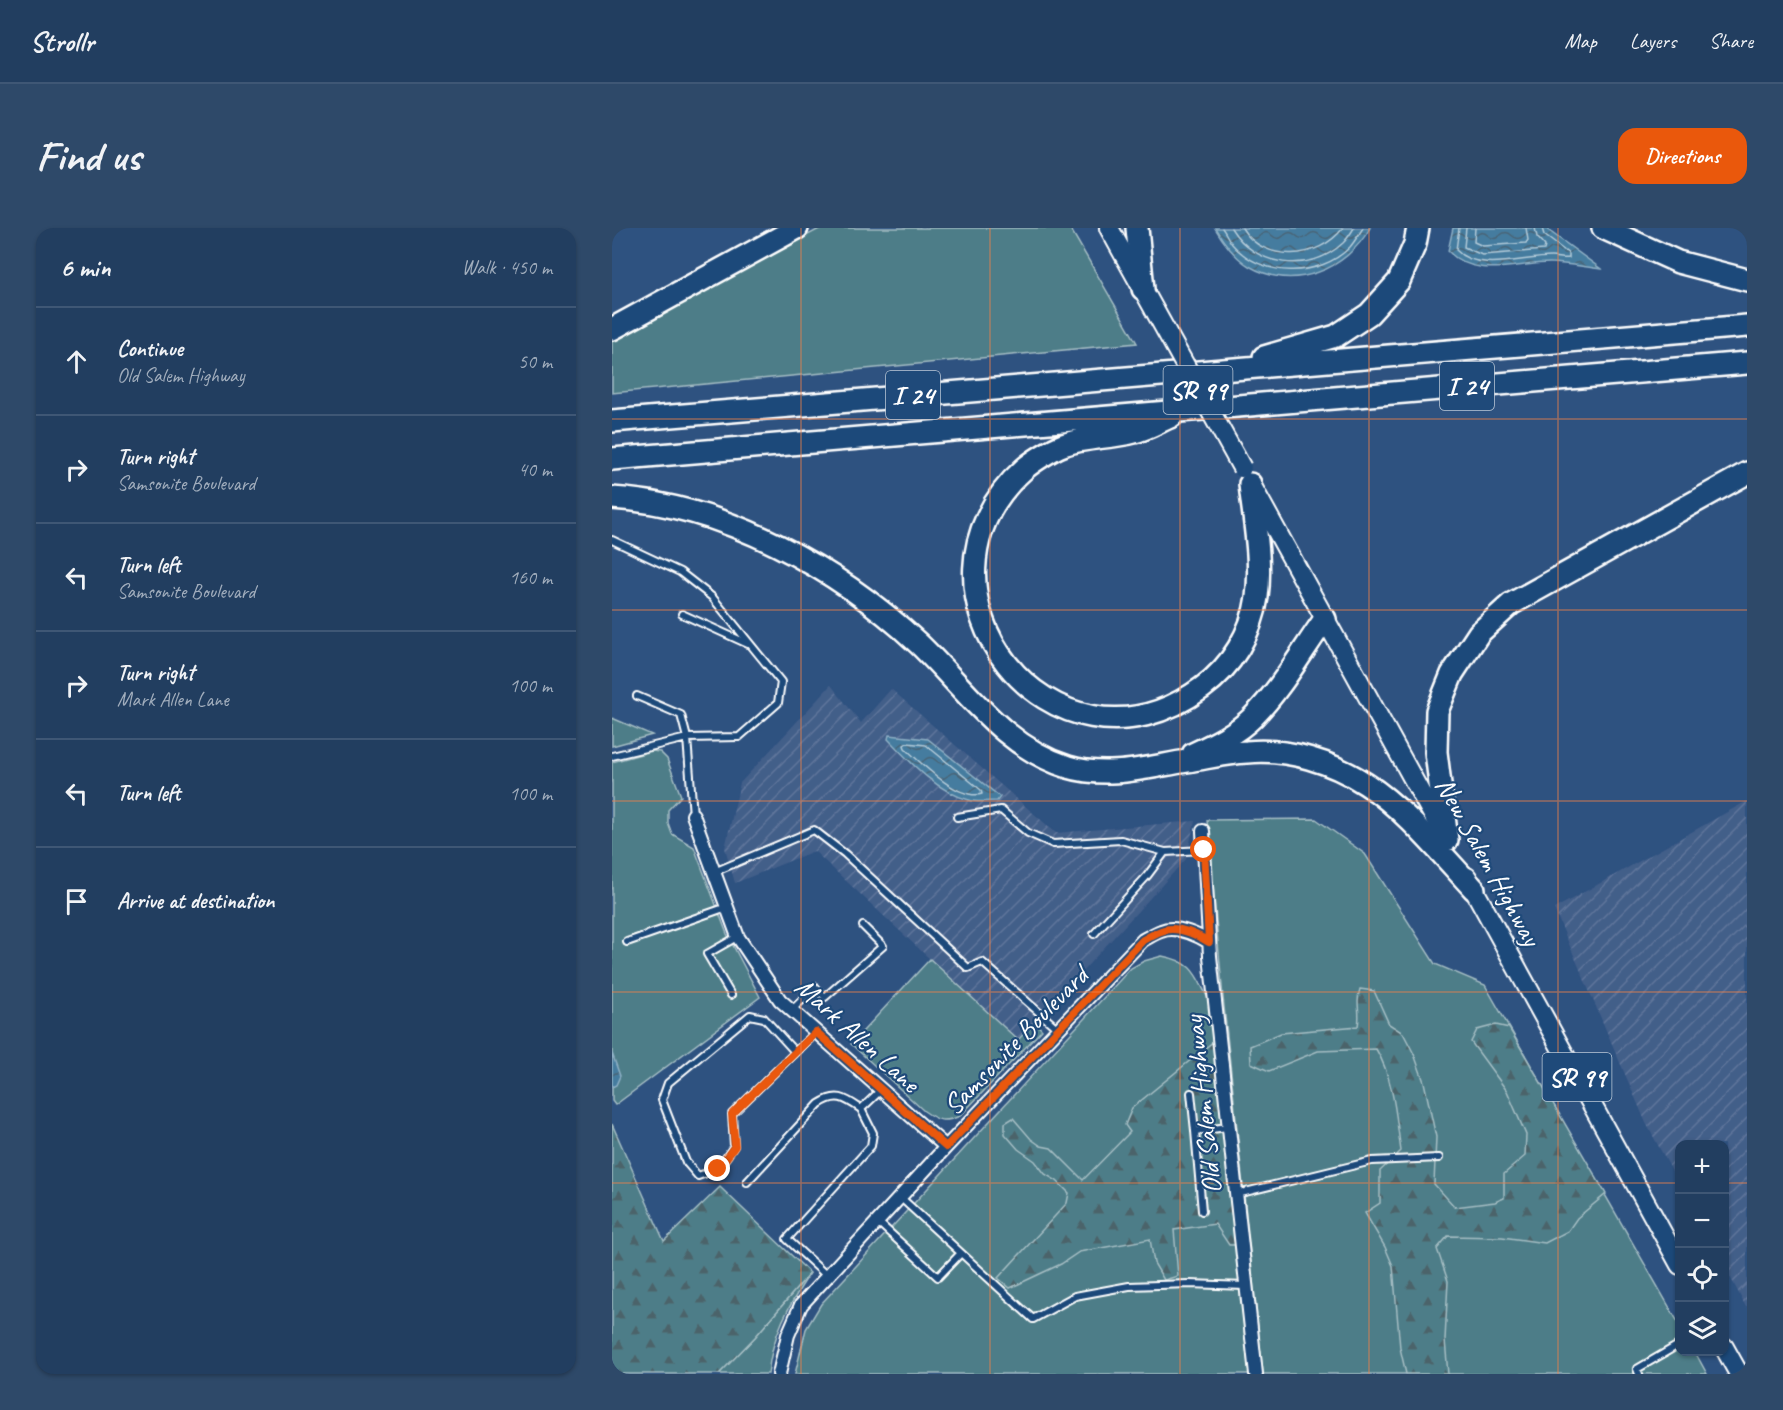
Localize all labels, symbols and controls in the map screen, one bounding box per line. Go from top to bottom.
text: Strollr [30,24,94,59]
text: Map [1564,28,1597,54]
text: Layers [1630,28,1676,54]
text: Share [1709,28,1753,54]
button: Directions [1618,128,1747,184]
text: Find us [36,130,141,183]
text: 6 min [60,251,110,284]
text: Walk · 450 m [462,255,552,280]
text: Continue [117,335,183,363]
icon: ahead [60,345,93,378]
text: 50 m [518,349,552,374]
road number: I 24 [1440,362,1494,410]
text: Old Salem Highway [117,363,245,388]
road number: SR 99 [1164,366,1232,414]
road number: I 24 [886,371,940,419]
text: Turn right [117,443,194,471]
icon: right [60,453,93,486]
text: 40 m [518,457,552,482]
text: Samsonite Boulevard [117,471,255,496]
text: Turn left [117,551,181,579]
icon: left [60,561,93,594]
text: 160 m [509,565,552,590]
text: Samsonite Boulevard [117,579,255,604]
text: Turn right [117,659,194,687]
icon: right [60,669,93,702]
text: 100 m [509,673,552,698]
text: Mark Allen Lane [117,687,229,712]
street label: New Salem Highway [1428,771,1550,954]
icon: left [60,777,93,810]
text: Turn left [117,779,181,807]
text: 100 m [509,781,552,806]
route start [1190,836,1216,862]
icon: arrive [60,885,93,918]
text: Arrive at destination [117,887,274,915]
street label: Samsonite Boulevard [935,956,1098,1122]
street label: Mark Allen Lane [788,969,929,1101]
street label: Old Salem Highway [1175,1012,1229,1196]
road number: SR 99 [1542,1053,1612,1101]
map controls [1675,1140,1729,1356]
button: + [1675,1140,1729,1194]
route end [704,1155,730,1181]
button: − [1675,1194,1729,1248]
button: locate [1675,1248,1729,1302]
button: layers [1675,1302,1729,1356]

